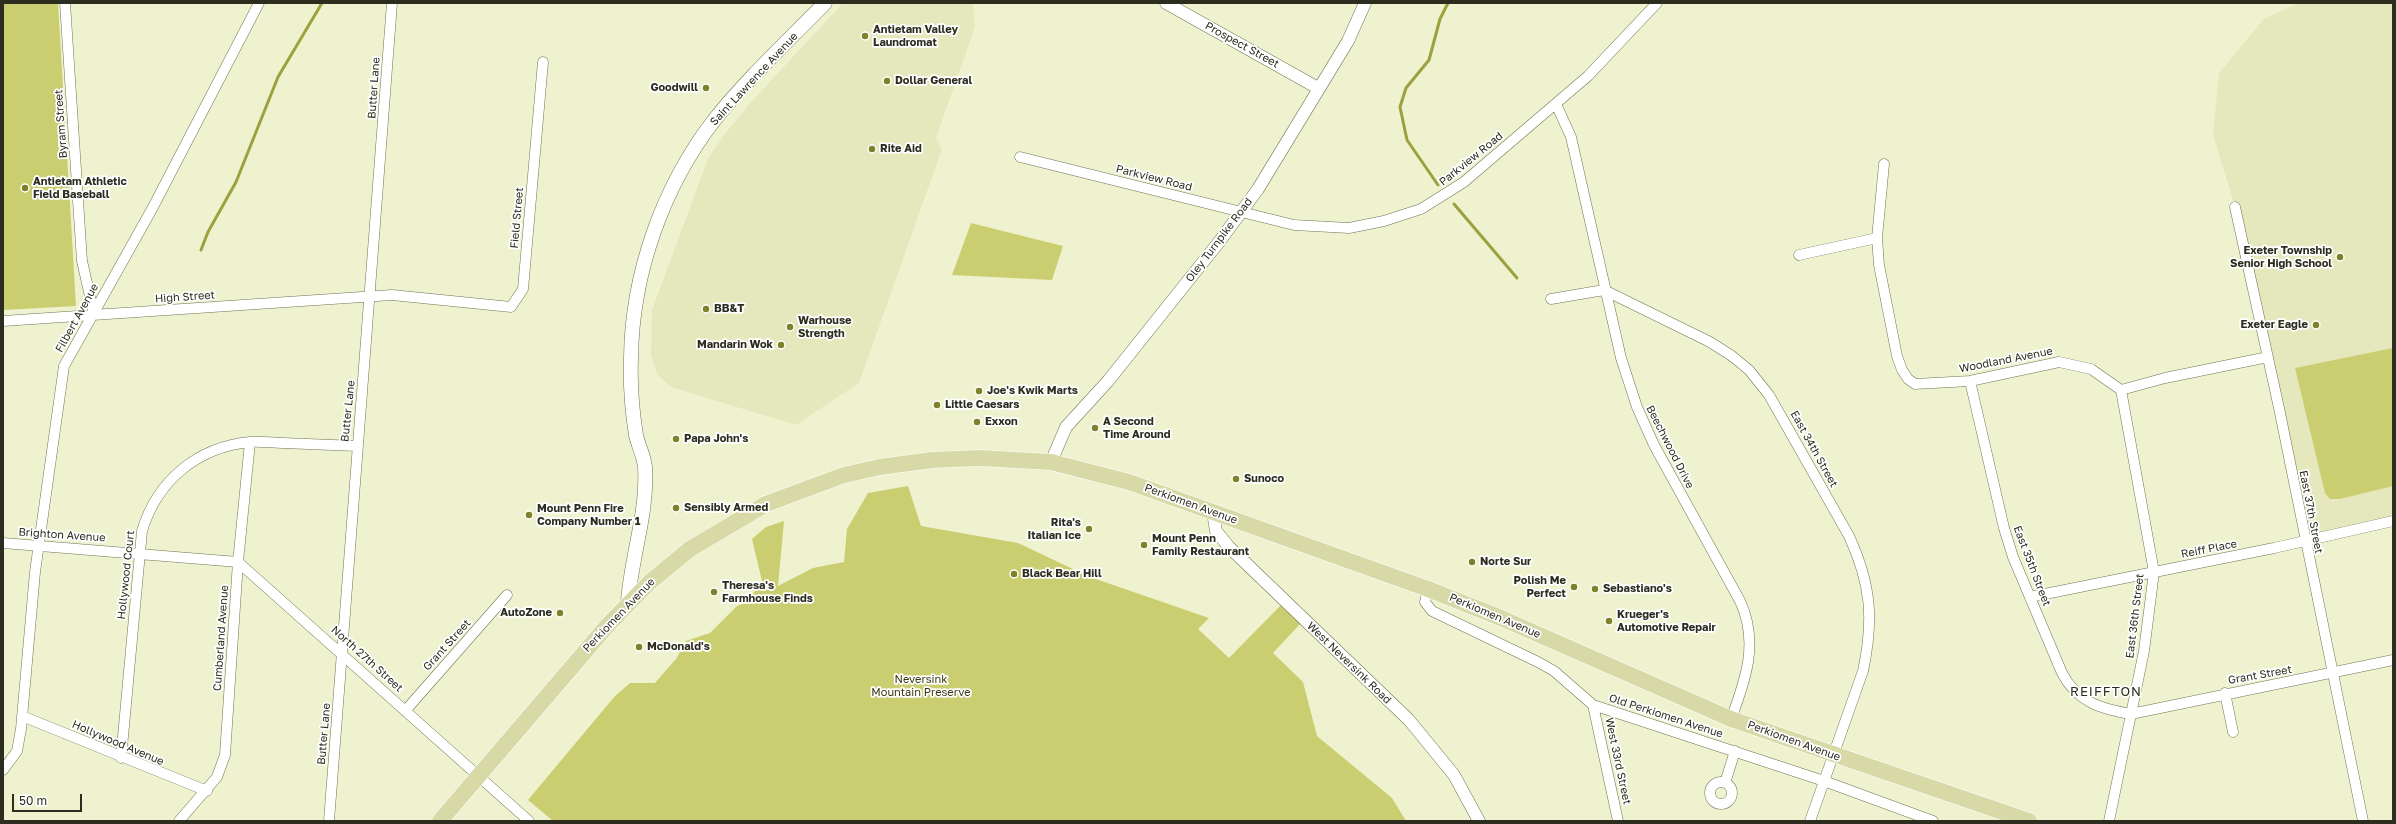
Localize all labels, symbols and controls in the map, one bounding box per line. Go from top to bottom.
street label: Prospect Street [1203,19,1281,71]
place label: Antietam Valley Laundromat [873,23,958,49]
street label: Saint Lawrence Avenue [707,30,801,128]
marker: Antietam Valley Laundromat [860,31,870,41]
street label: Butter Lane [365,57,383,119]
place label: Dollar General [895,74,972,88]
marker: Dollar General [882,76,892,86]
place label: Goodwill [650,81,698,95]
marker: Goodwill [701,83,711,93]
street label: Byram Street [52,89,70,159]
street label: Parkview Road [1437,129,1505,189]
place label: Rite Aid [880,142,922,156]
marker: Rite Aid [867,144,877,154]
street label: Parkview Road [1115,162,1193,194]
place label: Antietam Athletic Field Baseball [33,175,127,201]
marker: Antietam Athletic Field Baseball [20,183,30,193]
street label: Field Street [508,187,526,249]
street label: Oley Turnpike Road [1183,195,1255,285]
place label: Exeter Township Senior High School [2230,244,2332,270]
marker: Exeter Township Senior High School [2335,252,2345,262]
street label: Filbert Avenue [53,281,101,355]
street label: High Street [155,288,215,306]
place label: BB&T [714,302,744,316]
marker: BB&T [701,304,711,314]
place label: Warhouse Strength [798,314,852,340]
place label: Exeter Eagle [2240,318,2308,332]
marker: Exeter Eagle [2311,320,2321,330]
marker: Warhouse Strength [785,322,795,332]
place label: Mandarin Wok [697,338,773,352]
marker: Mandarin Wok [776,340,786,350]
street label: Woodland Avenue [1958,344,2054,376]
street label: Butter Lane [338,380,358,442]
place label: Joe's Kwik Marts [987,384,1078,398]
marker: Joe's Kwik Marts [974,386,984,396]
place label: Little Caesars [945,398,1020,412]
marker: Little Caesars [932,400,942,410]
street label: Beechwood Drive [1643,403,1697,491]
street label: East 34th Street [1788,408,1840,490]
place label: Exxon [985,415,1018,429]
place label: A Second Time Around [1103,415,1171,441]
marker: Exxon [972,417,982,427]
marker: A Second Time Around [1090,423,1100,433]
place label: Papa John's [684,432,748,446]
marker: Papa John's [671,434,681,444]
street label: East 37th Street [2296,469,2326,555]
place label: Sunoco [1244,472,1284,486]
marker: Sunoco [1231,474,1241,484]
street label: Perkiomen Avenue [1143,481,1239,527]
place label: Sensibly Armed [684,501,768,515]
place label: Mount Penn Fire Company Number 1 [537,502,641,528]
marker: Sensibly Armed [671,503,681,513]
marker: Mount Penn Fire Company Number 1 [524,510,534,520]
place label: Rita's Italian Ice [1027,516,1081,542]
marker: Rita's Italian Ice [1084,524,1094,534]
street label: East 35th Street [2011,524,2053,608]
street label: Brighton Avenue [18,525,106,545]
street label: Hollywood Court [115,530,137,620]
place label: Mount Penn Family Restaurant [1152,532,1249,558]
street label: Reiff Place [2180,537,2238,561]
marker: Mount Penn Family Restaurant [1139,540,1149,550]
place label: Norte Sur [1480,555,1531,569]
marker: Norte Sur [1467,557,1477,567]
place label: Black Bear Hill [1022,567,1102,581]
marker: Black Bear Hill [1009,569,1019,579]
street label: East 36th Street [2123,573,2147,659]
place label: Polish Me Perfect [1514,574,1566,600]
street label: Perkiomen Avenue [580,575,658,655]
place label: Theresa's Farmhouse Finds [722,579,813,605]
marker: Polish Me Perfect [1569,582,1579,592]
place label: Sebastiano's [1603,582,1672,596]
marker: Sebastiano's [1590,584,1600,594]
street label: Cumberland Avenue [211,585,231,691]
marker: Theresa's Farmhouse Finds [709,587,719,597]
street label: Perkiomen Avenue [1447,591,1543,641]
place label: AutoZone [500,606,552,620]
marker: AutoZone [555,608,565,618]
place label: Krueger's Automotive Repair [1617,608,1716,634]
marker: Krueger's Automotive Repair [1604,616,1614,626]
street label: Grant Street [421,617,473,673]
street label: West Neversink Road [1304,619,1394,707]
street label: North 27th Street [328,623,406,695]
place label: McDonald's [647,640,710,654]
marker: McDonald's [634,642,644,652]
street label: Grant Street [2227,663,2293,687]
park label: Neversink Mountain Preserve [871,673,971,699]
district label: REIFFTON [2070,684,2142,700]
street label: Old Perkiomen Avenue [1607,691,1725,741]
street label: Butter Lane [315,703,333,765]
street label: West 33rd Street [1602,716,1634,806]
street label: Hollywood Avenue [70,718,166,768]
street label: Perkiomen Avenue [1746,718,1842,764]
scale bar [14,786,84,812]
text: 50 m [19,793,47,808]

